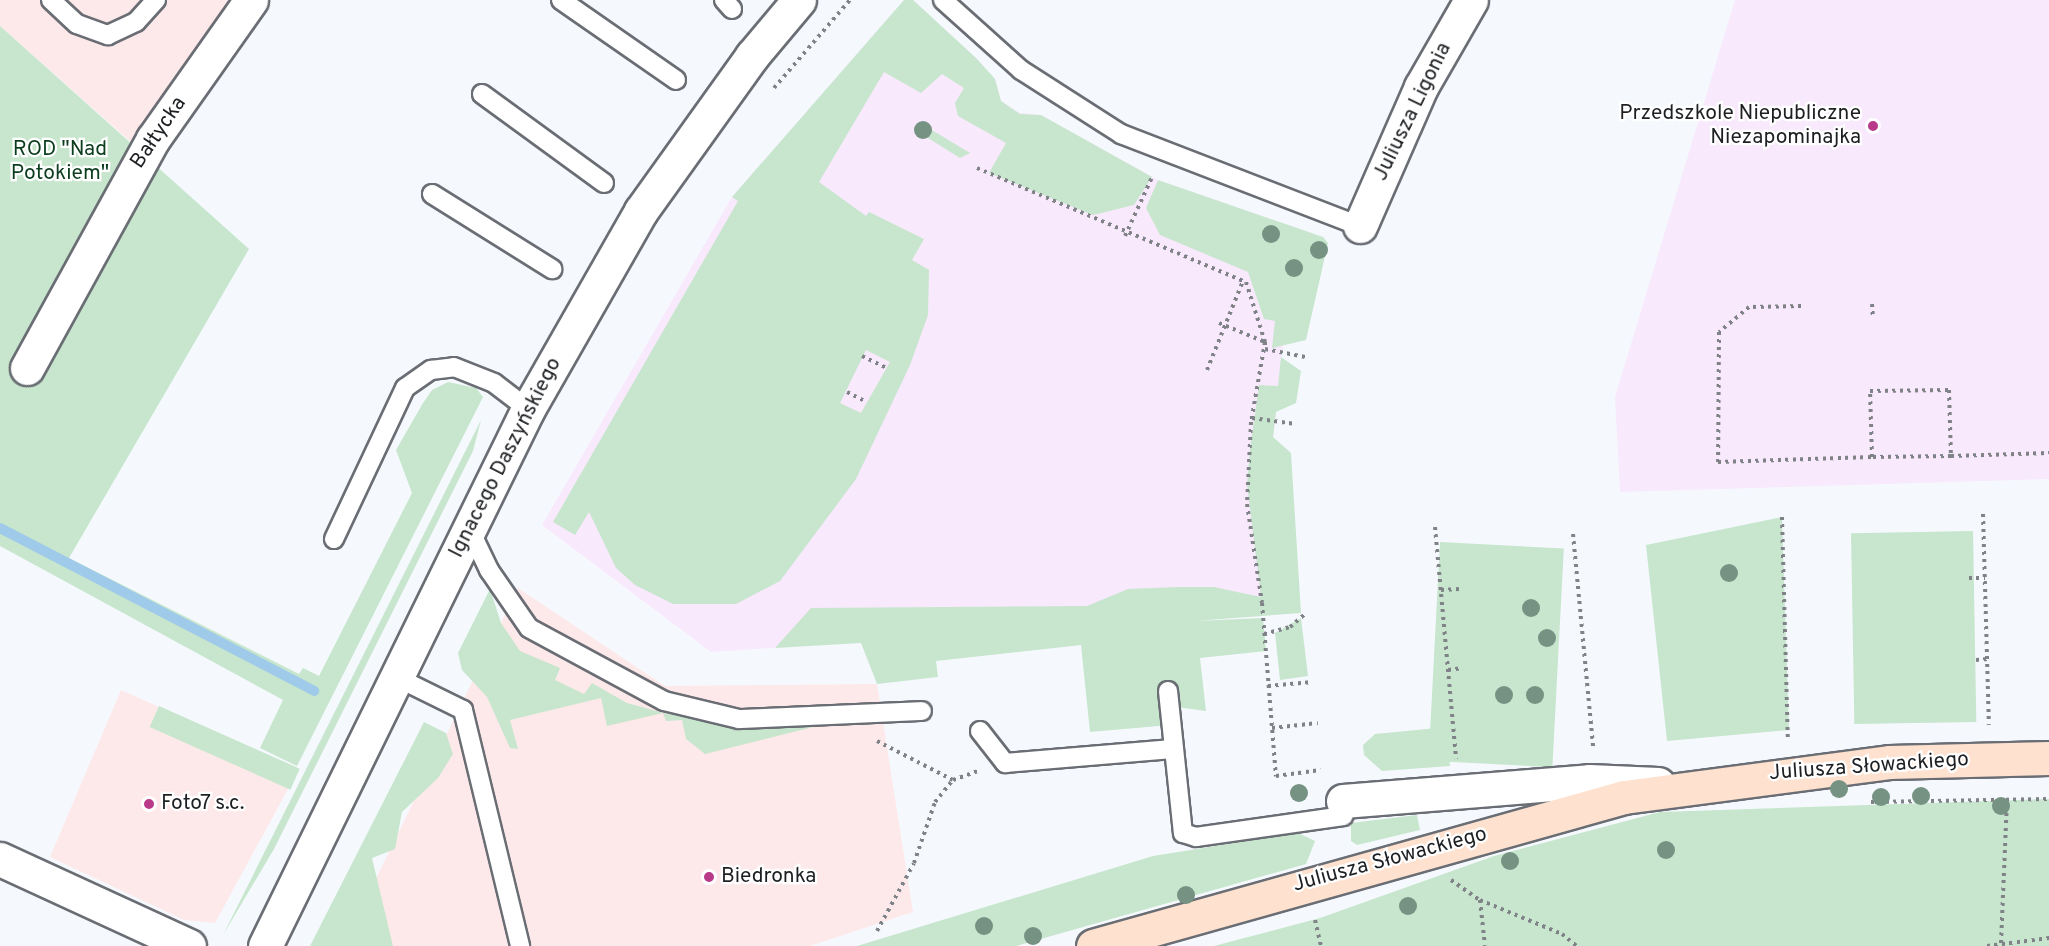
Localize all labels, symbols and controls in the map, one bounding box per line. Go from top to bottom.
street label: Juliusza Ligonia [1369,39,1457,185]
street label: Bałtycka [126,92,192,174]
place label: Przedszkole Niepubliczne Niezapominajka [1619,101,1861,151]
marker: Przedszkole Niepubliczne Niezapominajka [1866,119,1880,133]
park label: ROD "Nad Potokiem" [11,137,109,187]
street label: Ignacego Daszyńskiego [444,354,568,562]
street label: Juliusza Słowackiego [1768,747,1970,787]
place label: Foto7 s.c. [161,791,245,817]
marker: Foto7 s.c. [142,797,156,811]
street label: Juliusza Słowackiego [1290,822,1490,898]
place label: Biedronka [721,864,816,890]
marker: Biedronka [702,870,716,884]

